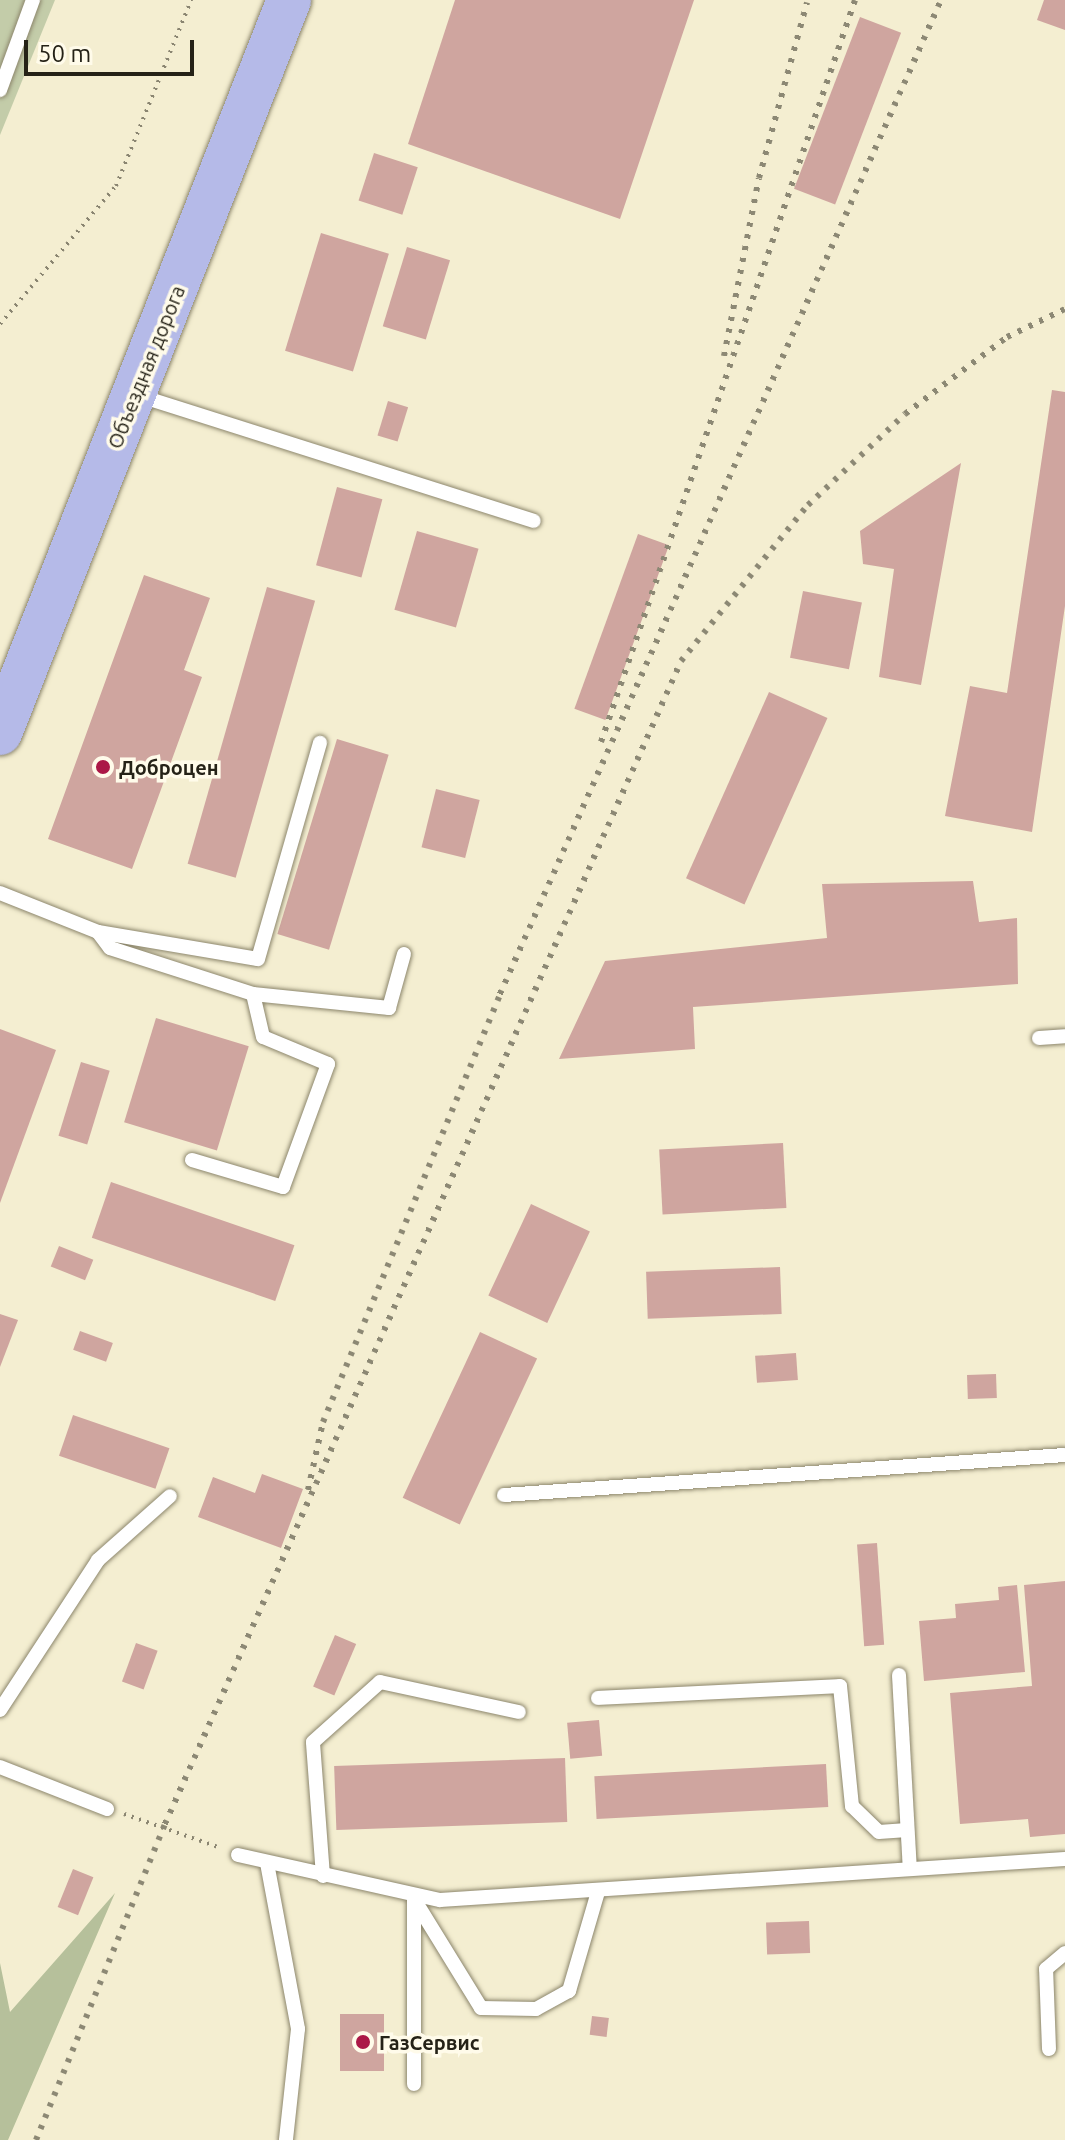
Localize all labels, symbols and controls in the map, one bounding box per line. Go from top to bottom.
scale bar [28,24,198,74]
text: 50 m [38,40,91,67]
street label: Объездная дорога [102,282,190,452]
place label: Доброцен [119,755,219,779]
marker: Доброцен [94,758,112,776]
place label: ГазСервис [379,2030,480,2054]
marker: ГазСервис [354,2033,372,2051]

